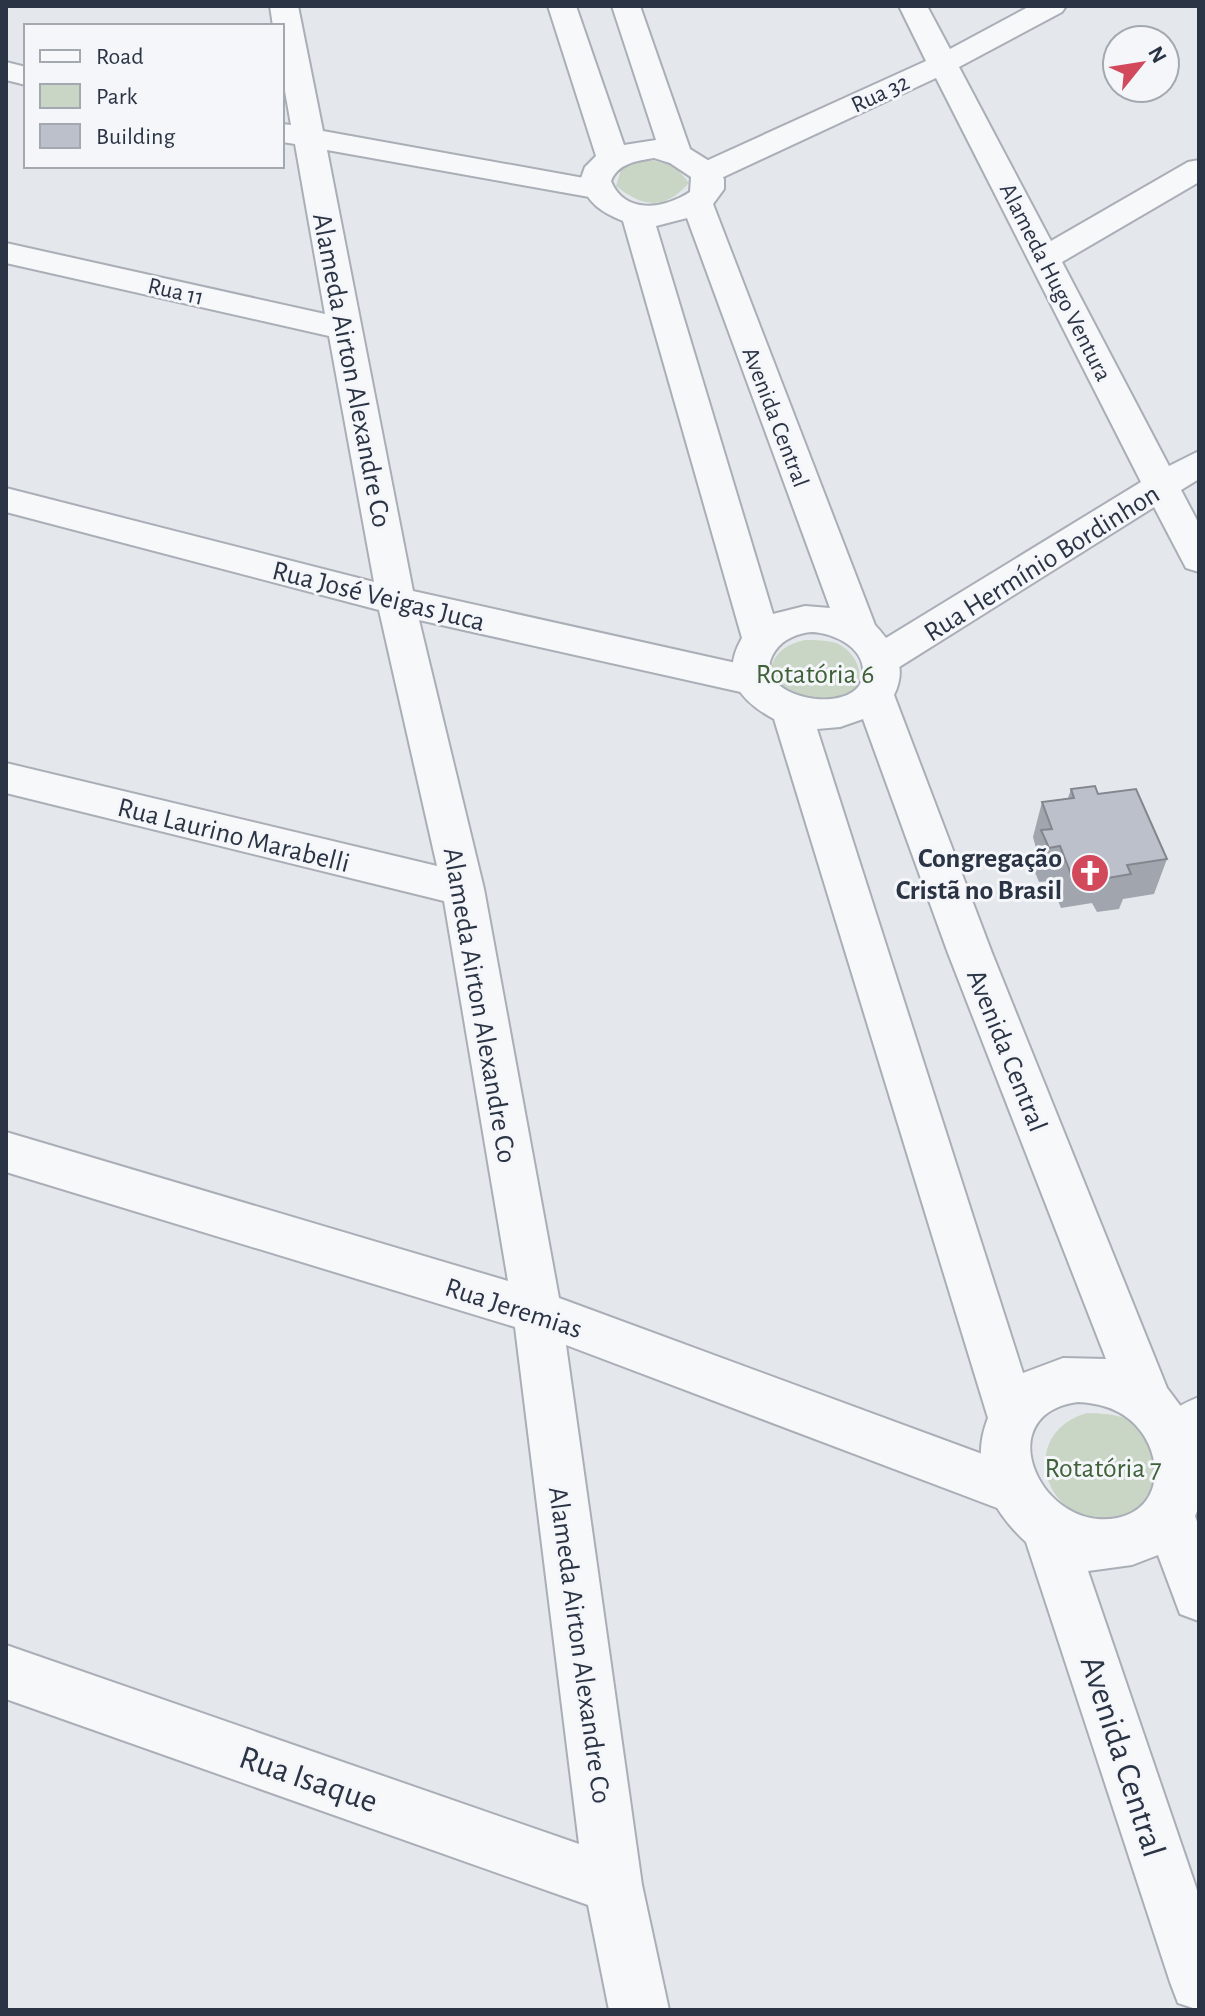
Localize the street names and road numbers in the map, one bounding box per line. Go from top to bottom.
street label: Rua 32 [848,70,913,118]
street label: Alameda Hugo Ventura [995,180,1115,385]
street label: Alameda Airton Alexandre Co [307,211,395,530]
street label: Rua 11 [145,274,206,310]
street label: Avenida Central [737,344,813,491]
street label: Rua Hermínio Bordinhon [919,480,1165,648]
street label: Rua José Veigas Juca [269,557,488,637]
street label: Rua Laurino Marabelli [115,794,352,878]
street label: Alameda Airton Alexandre Co [437,845,521,1165]
street label: Avenida Central [961,966,1051,1136]
street label: Rua Jeremias [441,1274,585,1344]
street label: Alameda Airton Alexandre Co [543,1485,615,1806]
street label: Avenida Central [1074,1652,1171,1861]
street label: Rua Isaque [235,1740,382,1819]

